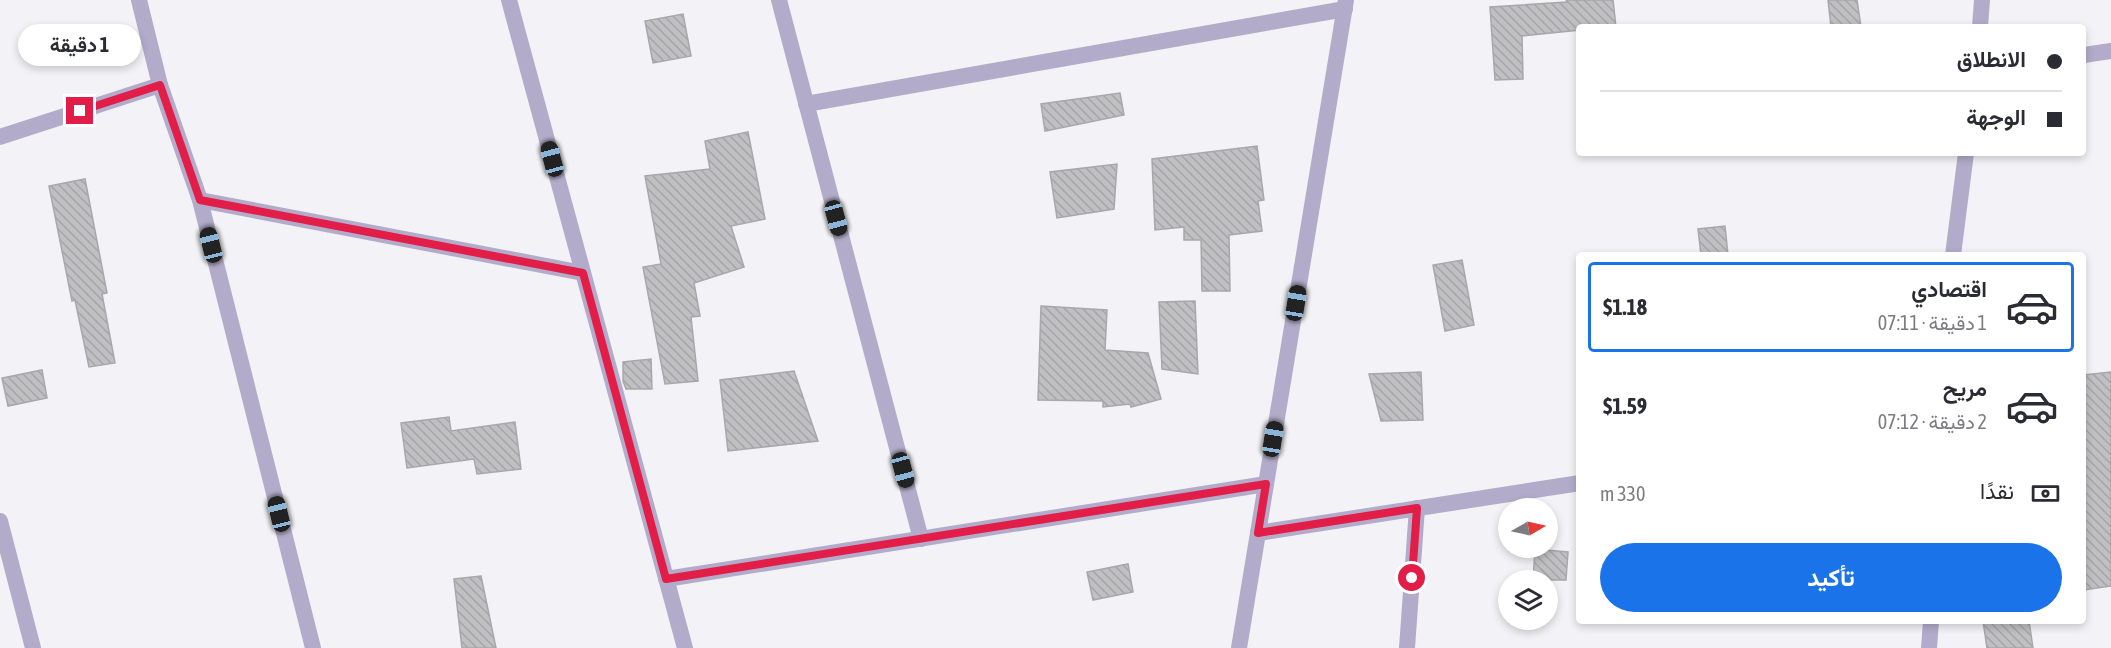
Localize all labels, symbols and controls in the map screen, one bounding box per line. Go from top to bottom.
callout: 1 دقيقة [19,24,142,66]
text: 1 دقيقة [50,33,109,56]
text: الانطلاق [1957,46,2026,72]
route end [66,97,93,124]
text: الوجهة [1966,104,2026,130]
car [539,139,565,179]
car [823,198,849,238]
car [198,225,224,265]
text: اقتصادي [1911,276,1987,302]
icon: car [2005,280,2059,334]
car [1284,284,1308,322]
text: $1.18 [1603,294,1647,320]
text: 1 دقيقة · 07:11 [1878,311,1987,334]
text: مريح [1943,375,1987,401]
icon: car [2005,379,2059,433]
text: $1.59 [1603,393,1647,419]
text: 2 دقيقة · 07:12 [1878,410,1987,433]
car [1261,420,1285,458]
car [890,450,916,490]
icon: cash [2029,477,2062,510]
text: نقدًا [1980,478,2014,504]
text: 330 m [1600,482,1645,505]
car [266,494,292,534]
north arrow [1498,498,1558,558]
map controls [1498,498,1558,630]
button: تأكيد [1600,543,2062,612]
route start [1398,564,1425,591]
button: layers [1498,570,1558,630]

